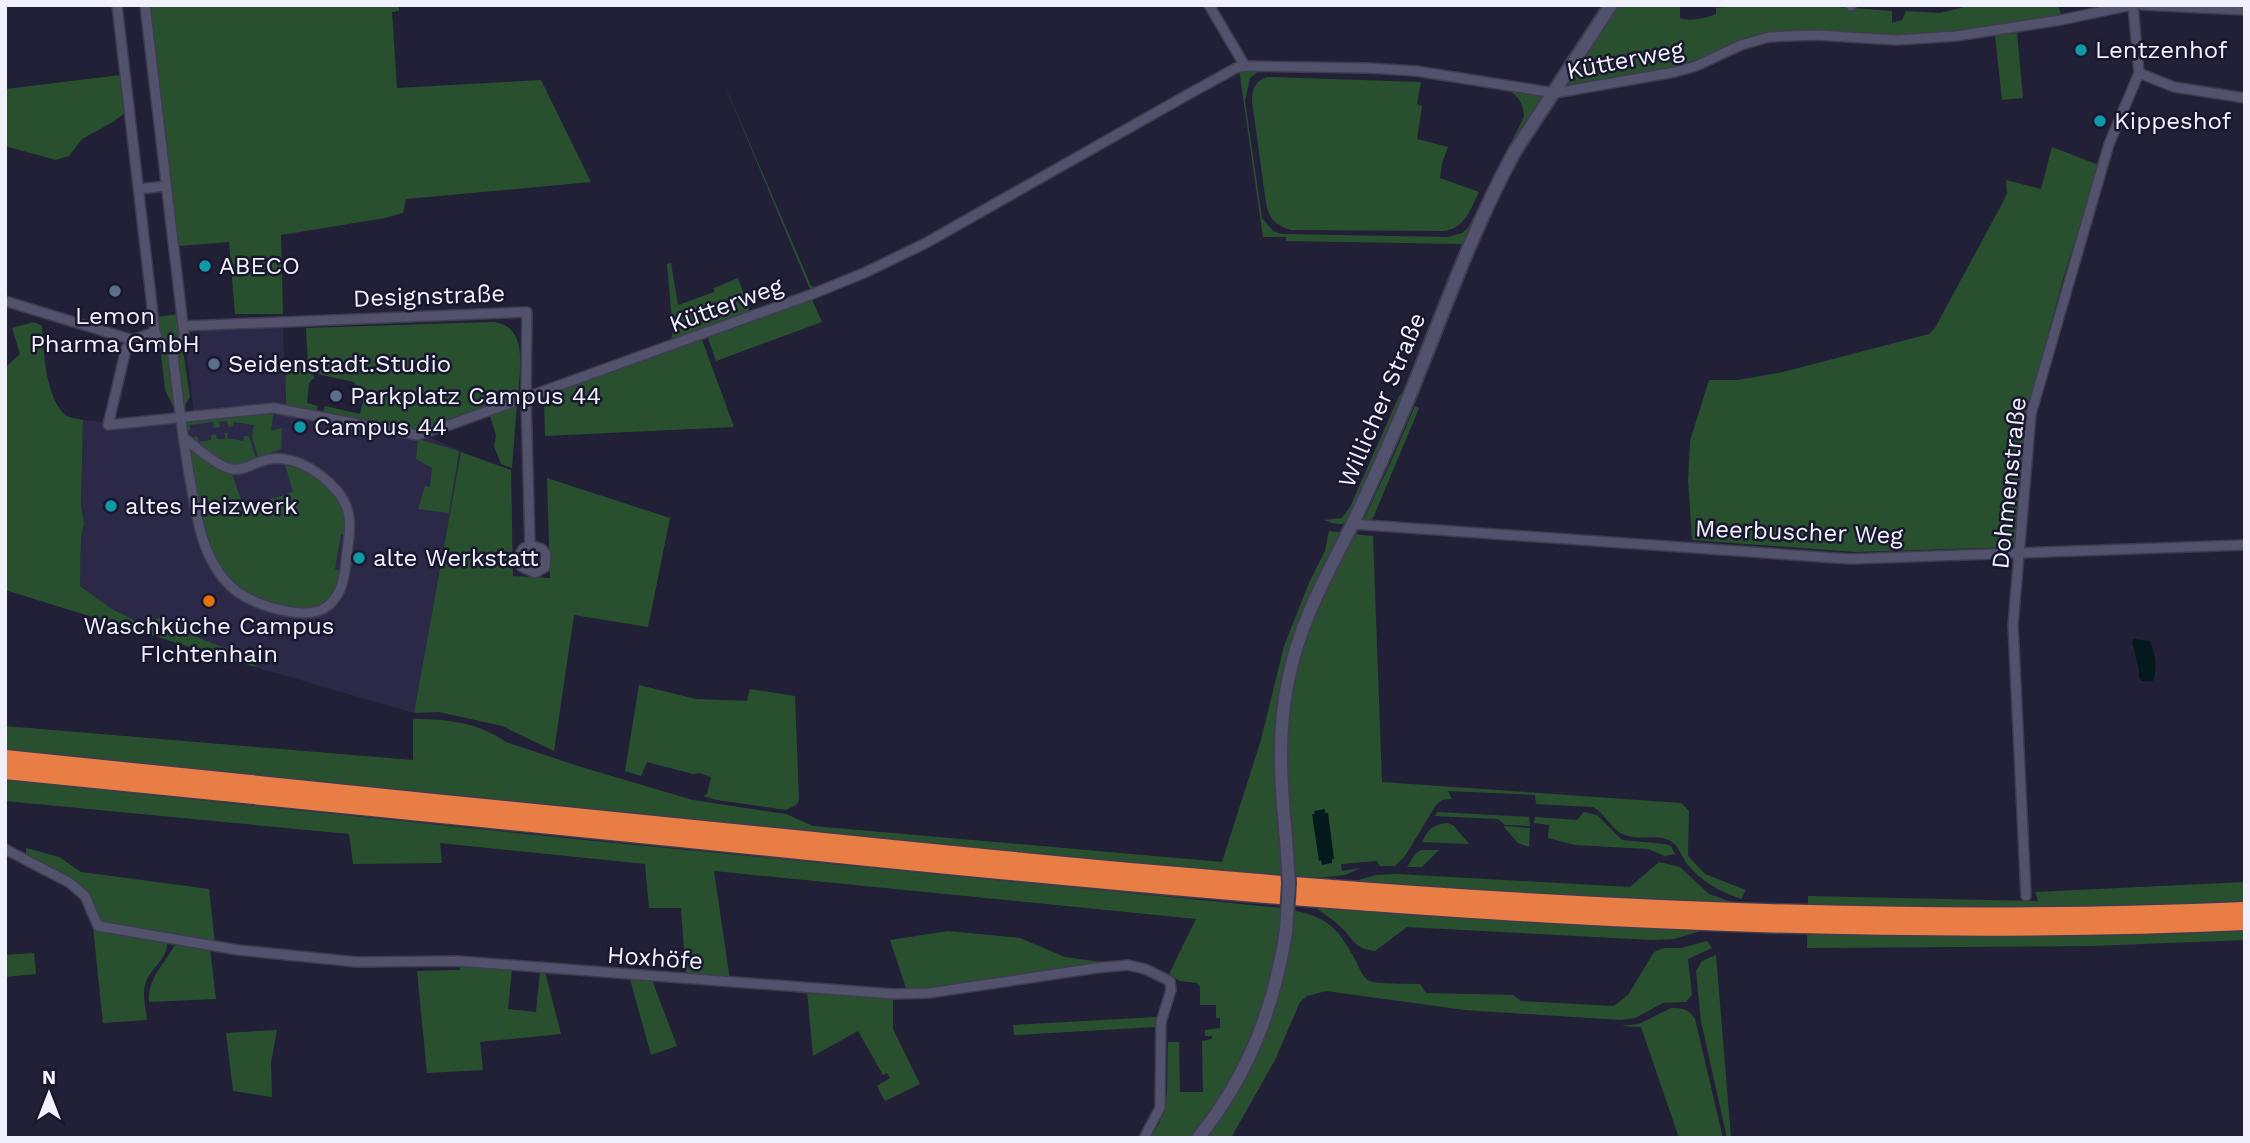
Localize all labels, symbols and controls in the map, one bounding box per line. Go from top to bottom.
street label: Kütterweg [1564,35,1686,85]
place label: Lentzenhof [2095,36,2228,64]
marker: Lentzenhof [2073,42,2089,58]
place label: Kippeshof [2114,107,2232,135]
marker: Kippeshof [2092,113,2108,129]
place label: ABECO [219,252,300,280]
marker: ABECO [197,258,213,274]
street label: Kütterweg [666,272,787,338]
street label: Designstraße [352,279,506,313]
marker: Lemon Pharma GmbH [107,283,123,299]
place label: Lemon Pharma GmbH [30,302,200,358]
street label: Willicher Straße [1333,308,1431,492]
place label: Seidenstadt.Studio [228,350,451,378]
marker: Seidenstadt.Studio [206,356,222,372]
place label: Parkplatz Campus 44 [350,382,601,410]
marker: Parkplatz Campus 44 [328,388,344,404]
street label: Dohmenstraße [1986,396,2032,570]
place label: Campus 44 [314,413,447,441]
marker: Campus 44 [292,419,308,435]
place label: altes Heizwerk [125,492,298,520]
marker: altes Heizwerk [103,498,119,514]
street label: Meerbuscher Weg [1694,514,1904,550]
place label: alte Werkstatt [373,544,539,572]
marker: alte Werkstatt [351,550,367,566]
marker: Waschküche Campus FIchtenhain [201,593,217,609]
place label: Waschküche Campus FIchtenhain [84,612,334,668]
street label: Hoxhöfe [606,941,704,975]
north arrow [14,1059,84,1129]
text: N [42,1066,56,1089]

